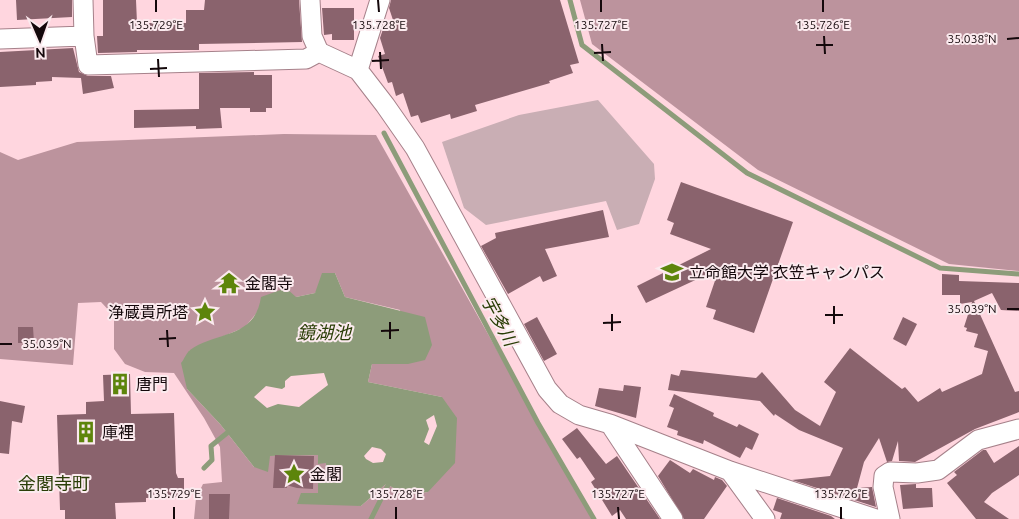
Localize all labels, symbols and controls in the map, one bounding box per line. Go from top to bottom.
north arrow [15,15,65,65]
text: 135.729°E [129,18,183,31]
text: 135.728°E [352,18,406,31]
text: 135.727°E [574,18,628,31]
text: 135.726°E [796,18,850,31]
text: 35.038°N [947,32,997,45]
text: N [35,45,46,61]
school or university icon: 立命館大学 衣笠キャンパス [659,259,685,285]
place label: 立命館大学 衣笠キャンパス [689,263,885,281]
temple icon: 金閣寺 [216,270,242,296]
place label: 金閣寺 [245,274,293,292]
water label: 宇多川 [478,292,522,351]
place icon: 浄蔵貴所塔 [192,299,218,325]
text: 35.039°N [947,302,997,315]
place label: 浄蔵貴所塔 [108,303,188,321]
water label: 鏡湖池 [297,322,353,342]
text: 35.039°N [22,337,72,350]
building icon: 唐門 [107,371,133,397]
place label: 唐門 [136,375,168,393]
building icon: 庫裡 [73,419,99,445]
place label: 庫裡 [102,423,134,441]
place icon: 金閣 [281,461,307,487]
place label: 金閣 [310,465,342,483]
district label: 金閣寺町 [18,473,90,493]
text: 135.729°E [147,487,201,500]
text: 135.728°E [369,487,423,500]
text: 135.727°E [591,487,645,500]
text: 135.726°E [814,487,868,500]

